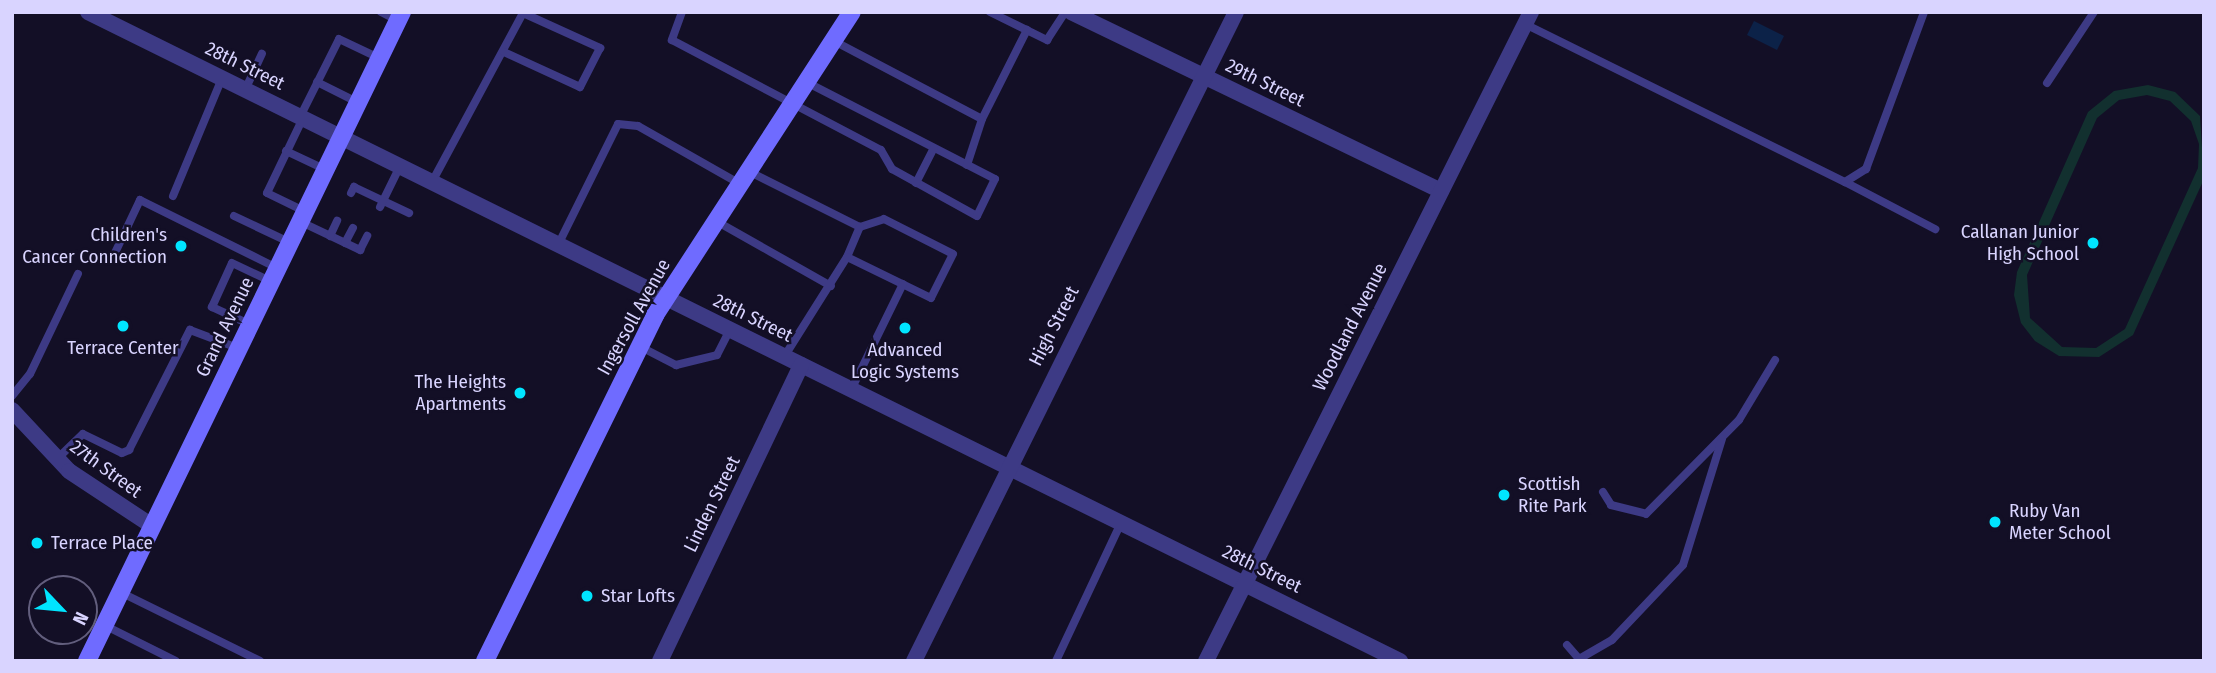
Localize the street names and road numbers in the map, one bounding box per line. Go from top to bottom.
street label: 28th Street [202,37,288,95]
street label: 29th Street [1222,54,1308,112]
street label: Ingersoll Avenue [593,255,675,379]
street label: Woodland Avenue [1308,259,1392,395]
street label: Grand Avenue [191,273,259,381]
street label: High Street [1024,282,1084,370]
street label: 28th Street [710,289,796,347]
street label: 27th Street [66,435,146,503]
street label: Linden Street [679,452,745,556]
street label: 28th Street [1219,540,1305,598]

